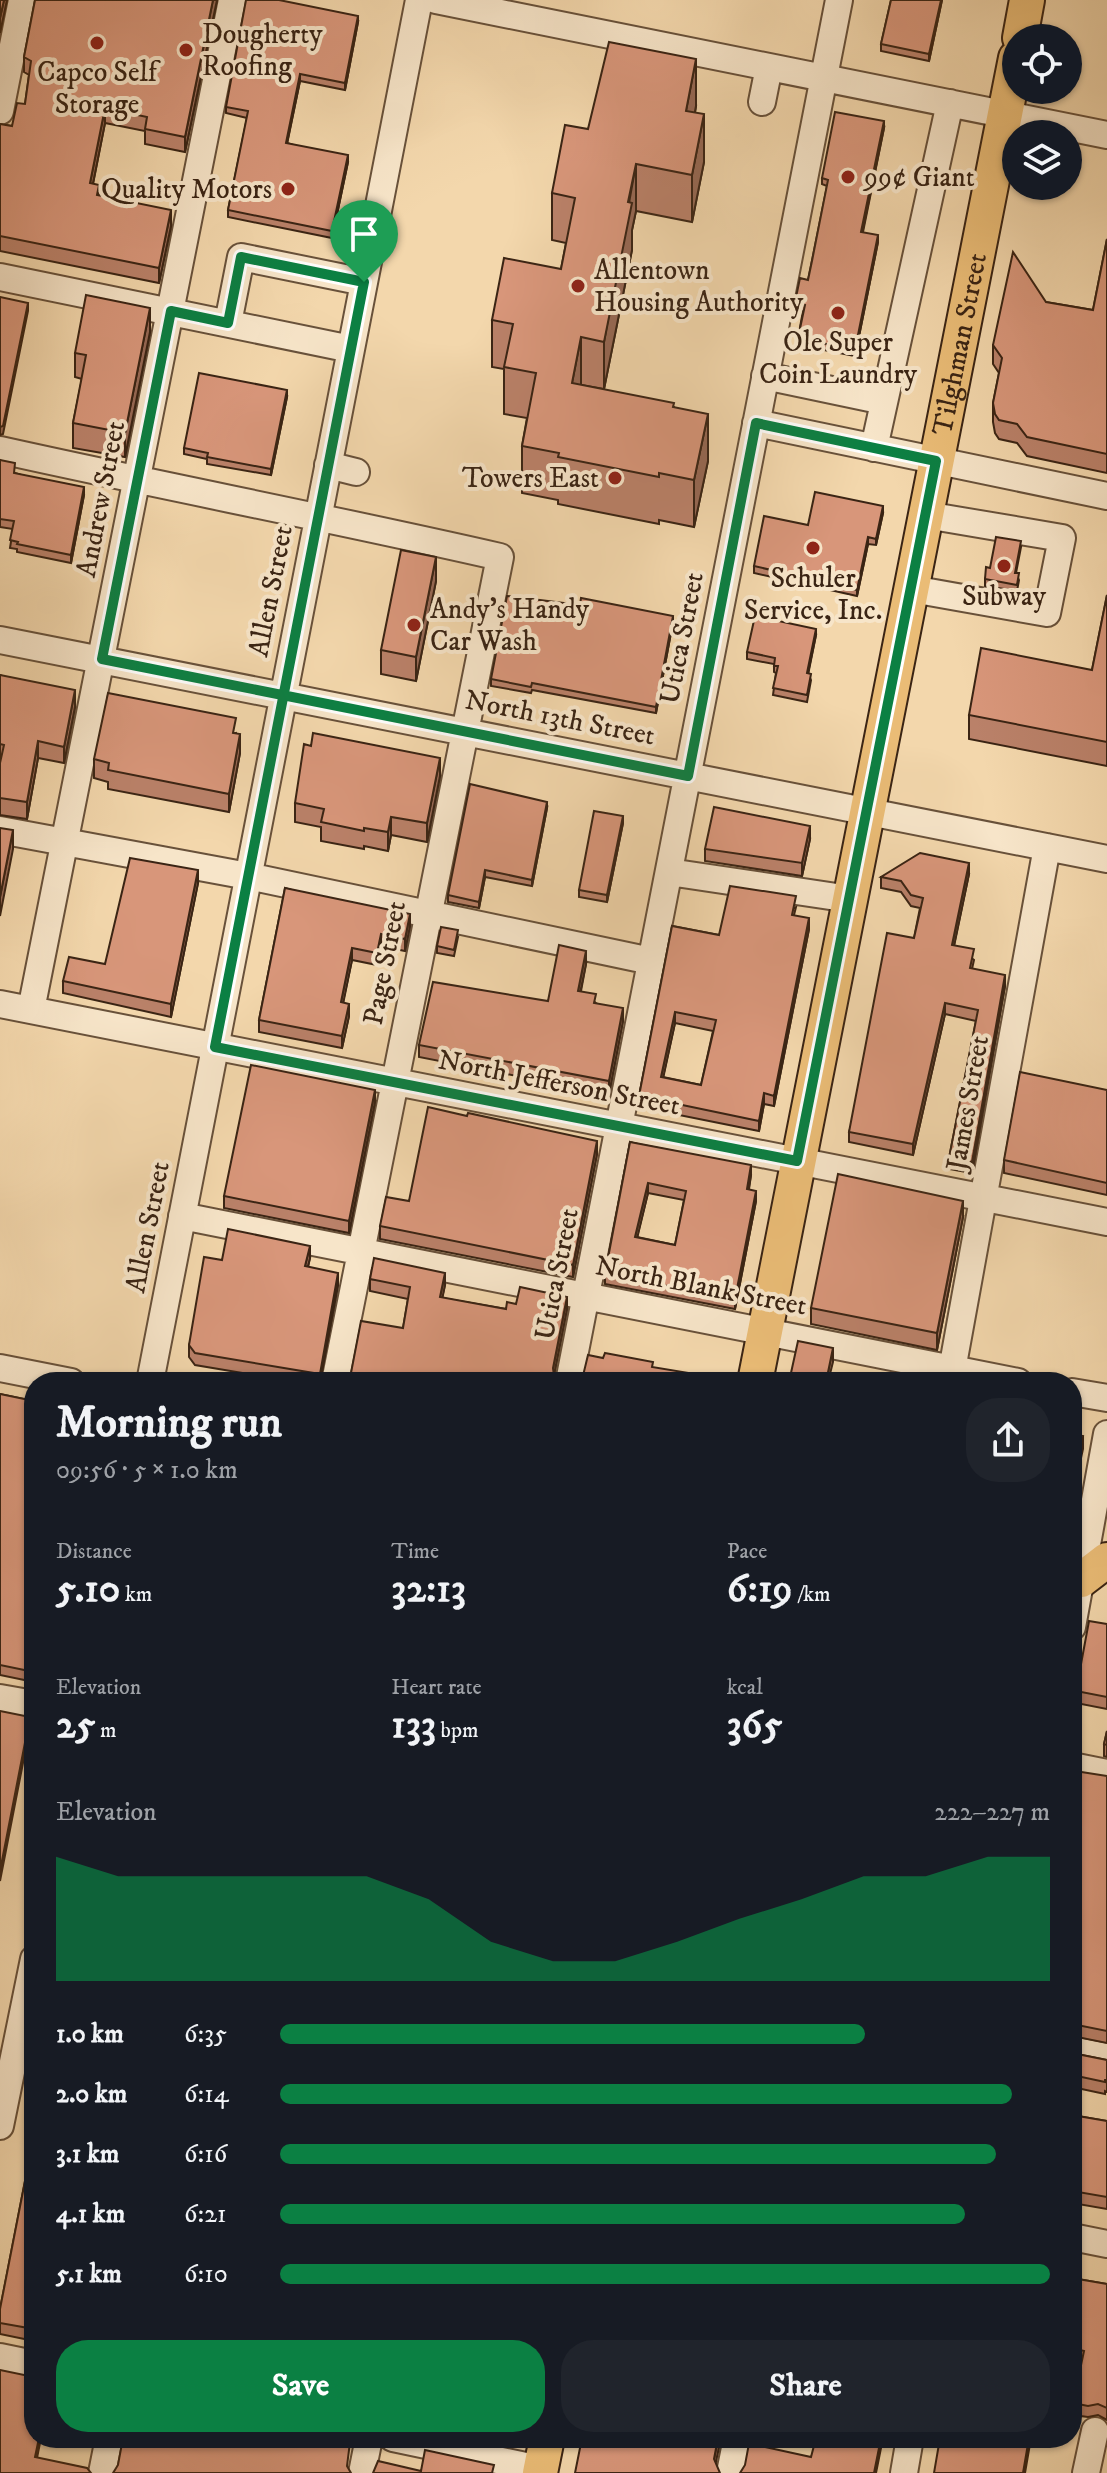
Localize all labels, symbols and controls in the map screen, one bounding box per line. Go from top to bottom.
place label: Dougherty Roofing [202,17,323,84]
map controls [1002,24,1082,200]
button: locate [1002,24,1082,104]
marker: Capco Self Storage [88,34,106,52]
marker: Dougherty Roofing [177,41,195,59]
place label: Capco Self Storage [37,55,161,122]
button: layers [1002,120,1082,200]
place label: 99¢ Giant [862,160,975,195]
marker: 99¢ Giant [839,168,857,186]
place label: Quality Motors [101,172,272,207]
marker: Quality Motors [279,180,297,198]
pin [330,200,398,282]
icon: arrive [342,212,386,256]
street label: Tilghman Street [925,250,995,438]
place label: Allentown Housing Authority [594,253,804,320]
marker: Allentown Housing Authority [569,277,587,295]
marker: Ole Super Coin Laundry [829,304,847,322]
place label: Ole Super Coin Laundry [759,325,918,392]
street label: Andrew Street [69,418,133,580]
place label: Towers East [462,461,599,496]
marker: Towers East [606,469,624,487]
street label: Allen Street [241,522,301,660]
marker: Schuler Service, Inc. [804,539,822,557]
marker: Subway [995,557,1013,575]
place label: Schuler Service, Inc. [744,561,882,628]
street label: Utica Street [652,569,712,707]
place label: Subway [962,579,1047,614]
place label: Andy’s Handy Car Wash [430,592,590,659]
marker: Andy’s Handy Car Wash [405,616,423,634]
street label: North 13th Street [462,682,658,754]
street label: Page Street [356,898,414,1028]
street label: James Street [938,1033,997,1176]
street label: North Jefferson Street [435,1042,683,1124]
street label: Allen Street [118,1158,178,1296]
street label: Utica Street [527,1205,587,1343]
street label: North Blank Street [592,1248,810,1324]
text: Morning run [56,1396,282,1451]
button: share [966,1398,1050,1482]
text: 09:56 · 5 × 1.0 km [56,1454,238,1487]
text: Distance [56,1538,132,1565]
text: Time [391,1538,439,1565]
text: Pace [727,1538,767,1565]
text: 5.10 [56,1565,120,1615]
text: 32:13 [391,1565,466,1615]
text: 6:19 [727,1565,792,1615]
text: km [120,1581,152,1608]
text: /km [792,1581,831,1608]
text: Elevation [56,1674,141,1701]
text: Heart rate [391,1674,482,1701]
text: kcal [727,1674,763,1701]
text: 25 [56,1701,95,1751]
text: 133 [391,1701,436,1751]
text: 365 [727,1701,782,1751]
text: m [95,1717,117,1744]
text: bpm [436,1717,478,1744]
text: Elevation [56,1796,157,1829]
text: 222–227 m [934,1796,1050,1829]
text: 1.0 km [56,2018,124,2051]
text: 6:35 [184,2018,227,2051]
text: 2.0 km [56,2078,127,2111]
text: 6:14 [184,2078,229,2111]
text: 3.1 km [56,2138,119,2171]
text: 6:16 [184,2138,227,2171]
text: 4.1 km [56,2198,125,2231]
text: 6:21 [184,2198,227,2231]
text: 5.1 km [56,2258,122,2291]
text: 6:10 [184,2258,228,2291]
button: Save [56,2340,545,2432]
button: Share [561,2340,1050,2432]

